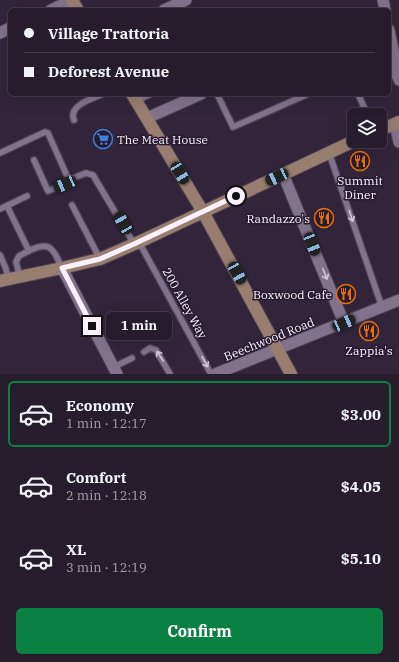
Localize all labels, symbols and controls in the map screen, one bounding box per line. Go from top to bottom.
text: Village Trattoria [48,24,169,43]
text: Deforest Avenue [48,62,169,81]
map controls [347,108,387,148]
button: layers [347,108,387,148]
supermarket icon: The Meat House [92,128,114,150]
place label: The Meat House [117,132,208,147]
restaurant icon: Summit Diner [349,150,371,172]
car [169,160,191,186]
car [264,166,290,188]
place label: Summit Diner [337,173,383,202]
car [52,174,78,194]
route start [227,187,245,205]
restaurant icon: Randazzo's [313,207,335,229]
car [112,210,134,236]
one-way arrow [348,210,355,223]
place label: Randazzo's [247,211,310,226]
car [302,231,322,257]
car [226,260,248,286]
street label: 200 Alley Way [159,265,211,342]
one-way arrow [321,268,329,280]
restaurant icon: Boxwood Cafe [335,283,357,305]
place label: Boxwood Cafe [253,287,332,302]
callout: 1 min [106,312,172,340]
car [331,313,357,333]
street label: Beechwood Road [222,314,316,364]
route end [83,317,101,335]
text: 1 min [121,317,157,334]
restaurant icon: Zappia's [358,320,380,342]
place label: Zappia's [345,343,393,358]
one-way arrow [156,351,164,362]
one-way arrow [201,356,209,368]
icon: car [18,396,54,432]
text: Economy [66,396,134,415]
text: $3.00 [341,405,381,424]
text: 1 min · 12:17 [66,415,147,432]
icon: car [18,468,54,504]
text: Comfort [66,468,126,487]
text: $4.05 [341,477,381,496]
text: 2 min · 12:18 [66,487,147,504]
icon: car [18,540,54,576]
text: XL [66,540,86,559]
text: $5.10 [341,549,381,568]
text: 3 min · 12:19 [66,559,147,576]
button: Confirm [16,608,383,654]

